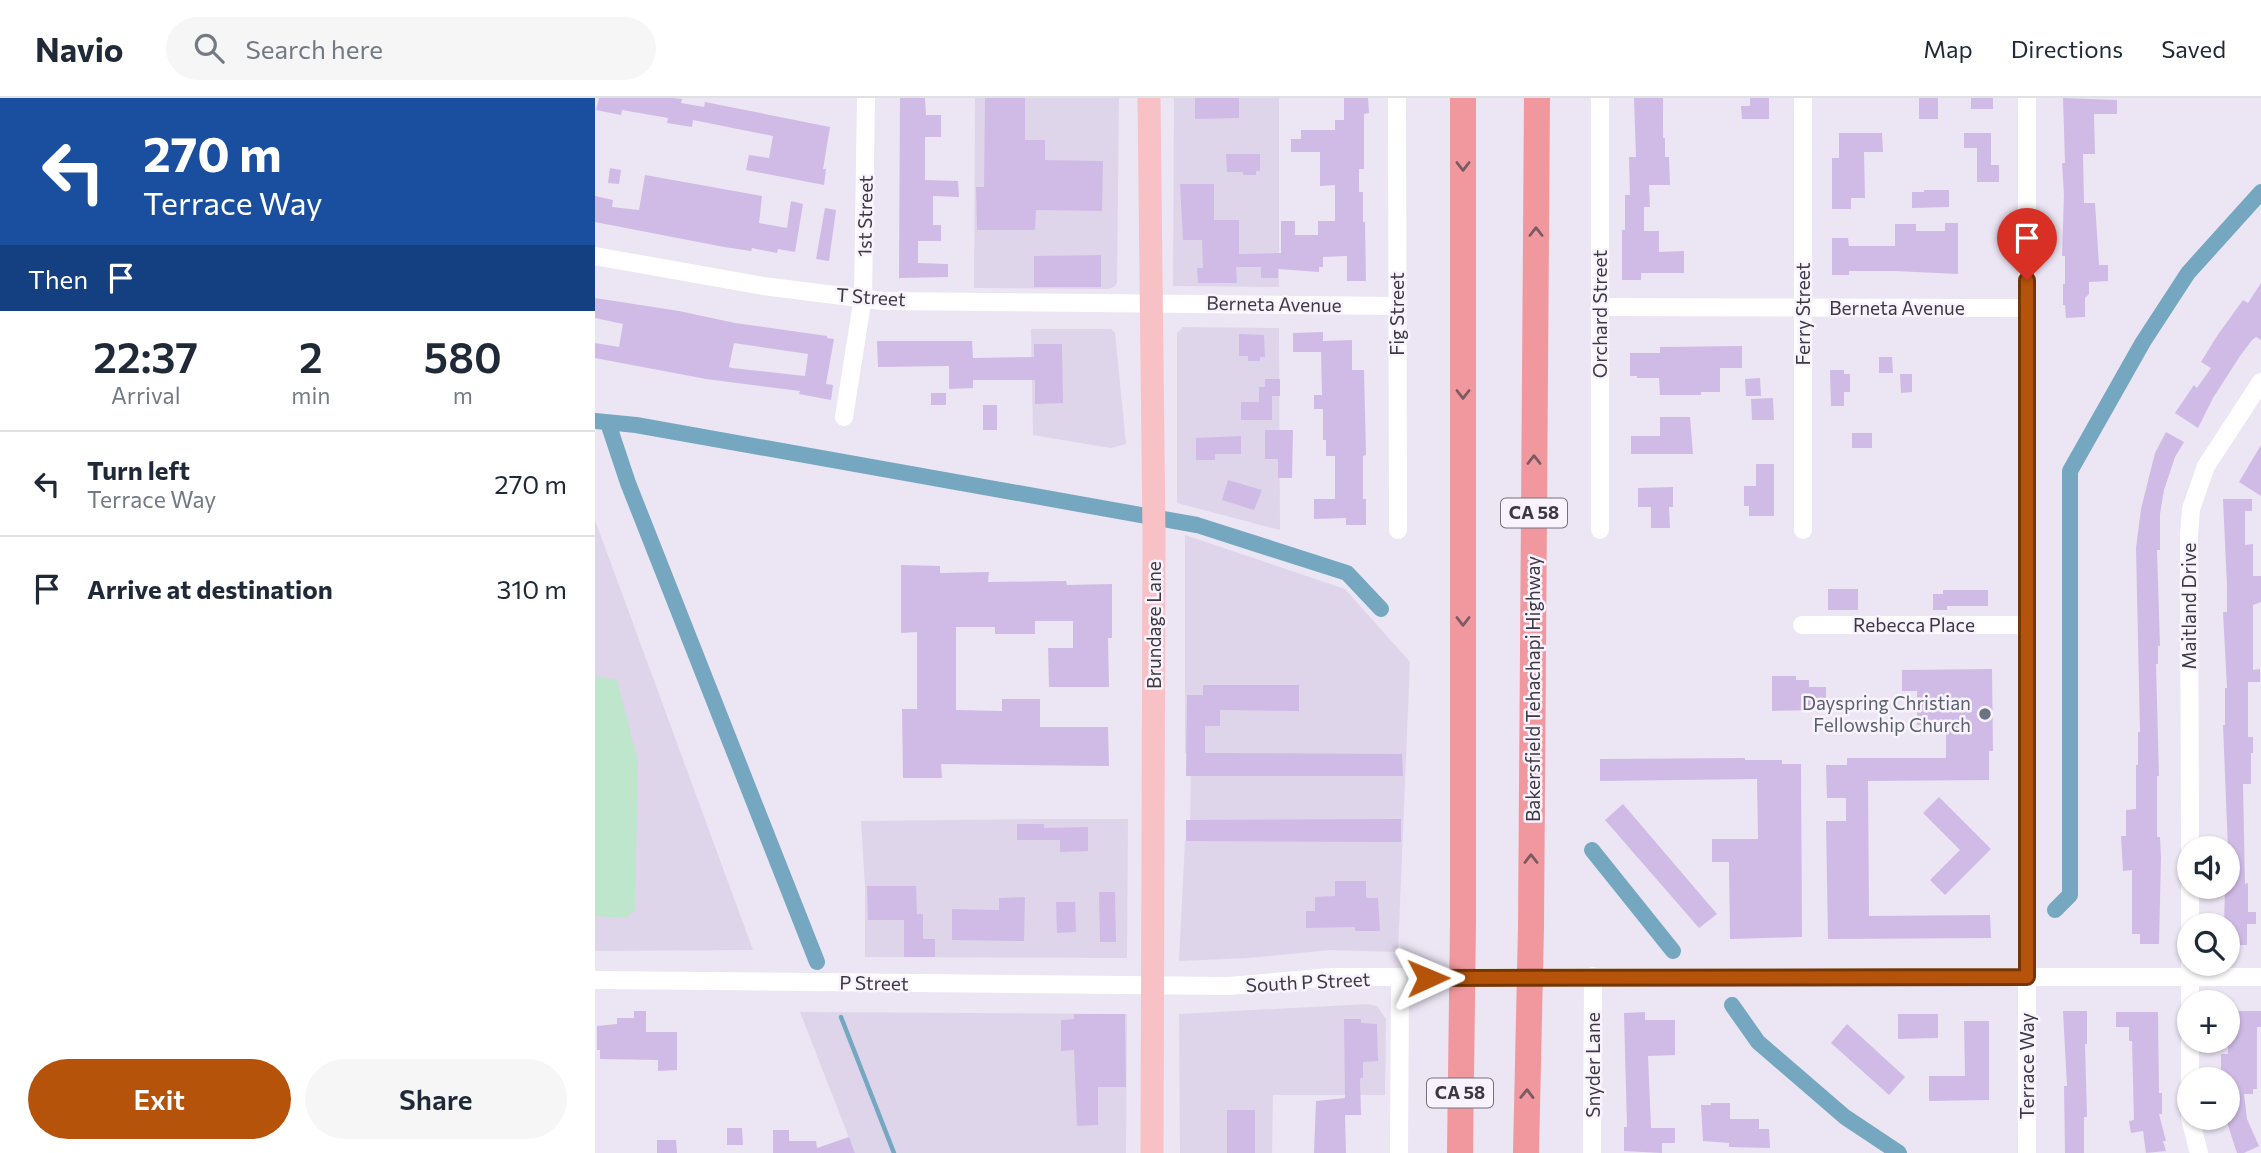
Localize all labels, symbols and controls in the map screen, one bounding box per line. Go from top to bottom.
search box [166,17,656,80]
text: Navio [35,28,124,69]
icon: search [190,29,228,67]
text: Search here [246,33,383,64]
text: Map [1923,34,1973,63]
text: Directions [2011,34,2123,63]
text: Saved [2161,34,2226,63]
text: 270 m [143,122,282,182]
icon: left [28,126,119,217]
one-way arrow [1455,161,1471,172]
street label: 1st Street [852,175,877,257]
text: Terrace Way [143,182,323,222]
pin [1997,208,2057,280]
icon: arrive [2008,219,2046,257]
one-way arrow [1528,227,1544,237]
street label: Orchard Street [1588,250,1611,378]
icon: arrive [102,259,140,297]
street label: Ferry Street [1791,262,1814,365]
text: Then [28,263,88,294]
street label: Fig Street [1385,272,1408,356]
street label: T Street [836,283,907,310]
street label: Berneta Avenue [1206,291,1342,316]
street label: Berneta Avenue [1829,296,1965,319]
text: 22:37 [93,330,198,382]
text: 2 [299,330,323,382]
text: 580 [424,330,502,382]
text: Arrival [111,381,180,409]
text: min [291,381,331,409]
text: m [453,381,473,409]
one-way arrow [1455,389,1471,400]
text: Turn left [87,454,190,485]
one-way arrow [1526,454,1542,465]
icon: left [28,465,66,503]
text: 270 m [494,468,567,499]
text: Terrace Way [87,485,216,513]
road number: CA 58 [1501,498,1567,528]
street label: Maitland Drive [2177,543,2200,669]
street label: Bakersfield Tehachapi Highway [1521,556,1544,822]
street label: Brundage Lane [1142,561,1165,689]
icon: arrive [28,570,66,608]
text: Arrive at destination [87,573,333,604]
text: 310 m [496,573,567,604]
street label: Rebecca Place [1853,613,1975,636]
one-way arrow [1455,617,1471,627]
place label: Dayspring Christian Fellowship Church [1802,691,1971,736]
marker: Dayspring Christian Fellowship Church [1977,706,1993,722]
map controls [2177,836,2240,1130]
button: sound [2177,836,2240,899]
one-way arrow [1523,853,1539,864]
button: search [2177,913,2240,976]
position arrow [1391,941,1465,1015]
street label: South P Street [1245,967,1371,996]
street label: P Street [839,970,909,995]
button: + [2177,990,2240,1053]
street label: Snyder Lane [1581,1012,1604,1118]
street label: Terrace Way [2015,1013,2038,1119]
button: Exit [28,1059,291,1139]
button: Share [305,1059,567,1139]
button: − [2177,1067,2240,1130]
road number: CA 58 [1427,1078,1493,1108]
one-way arrow [1519,1088,1535,1099]

